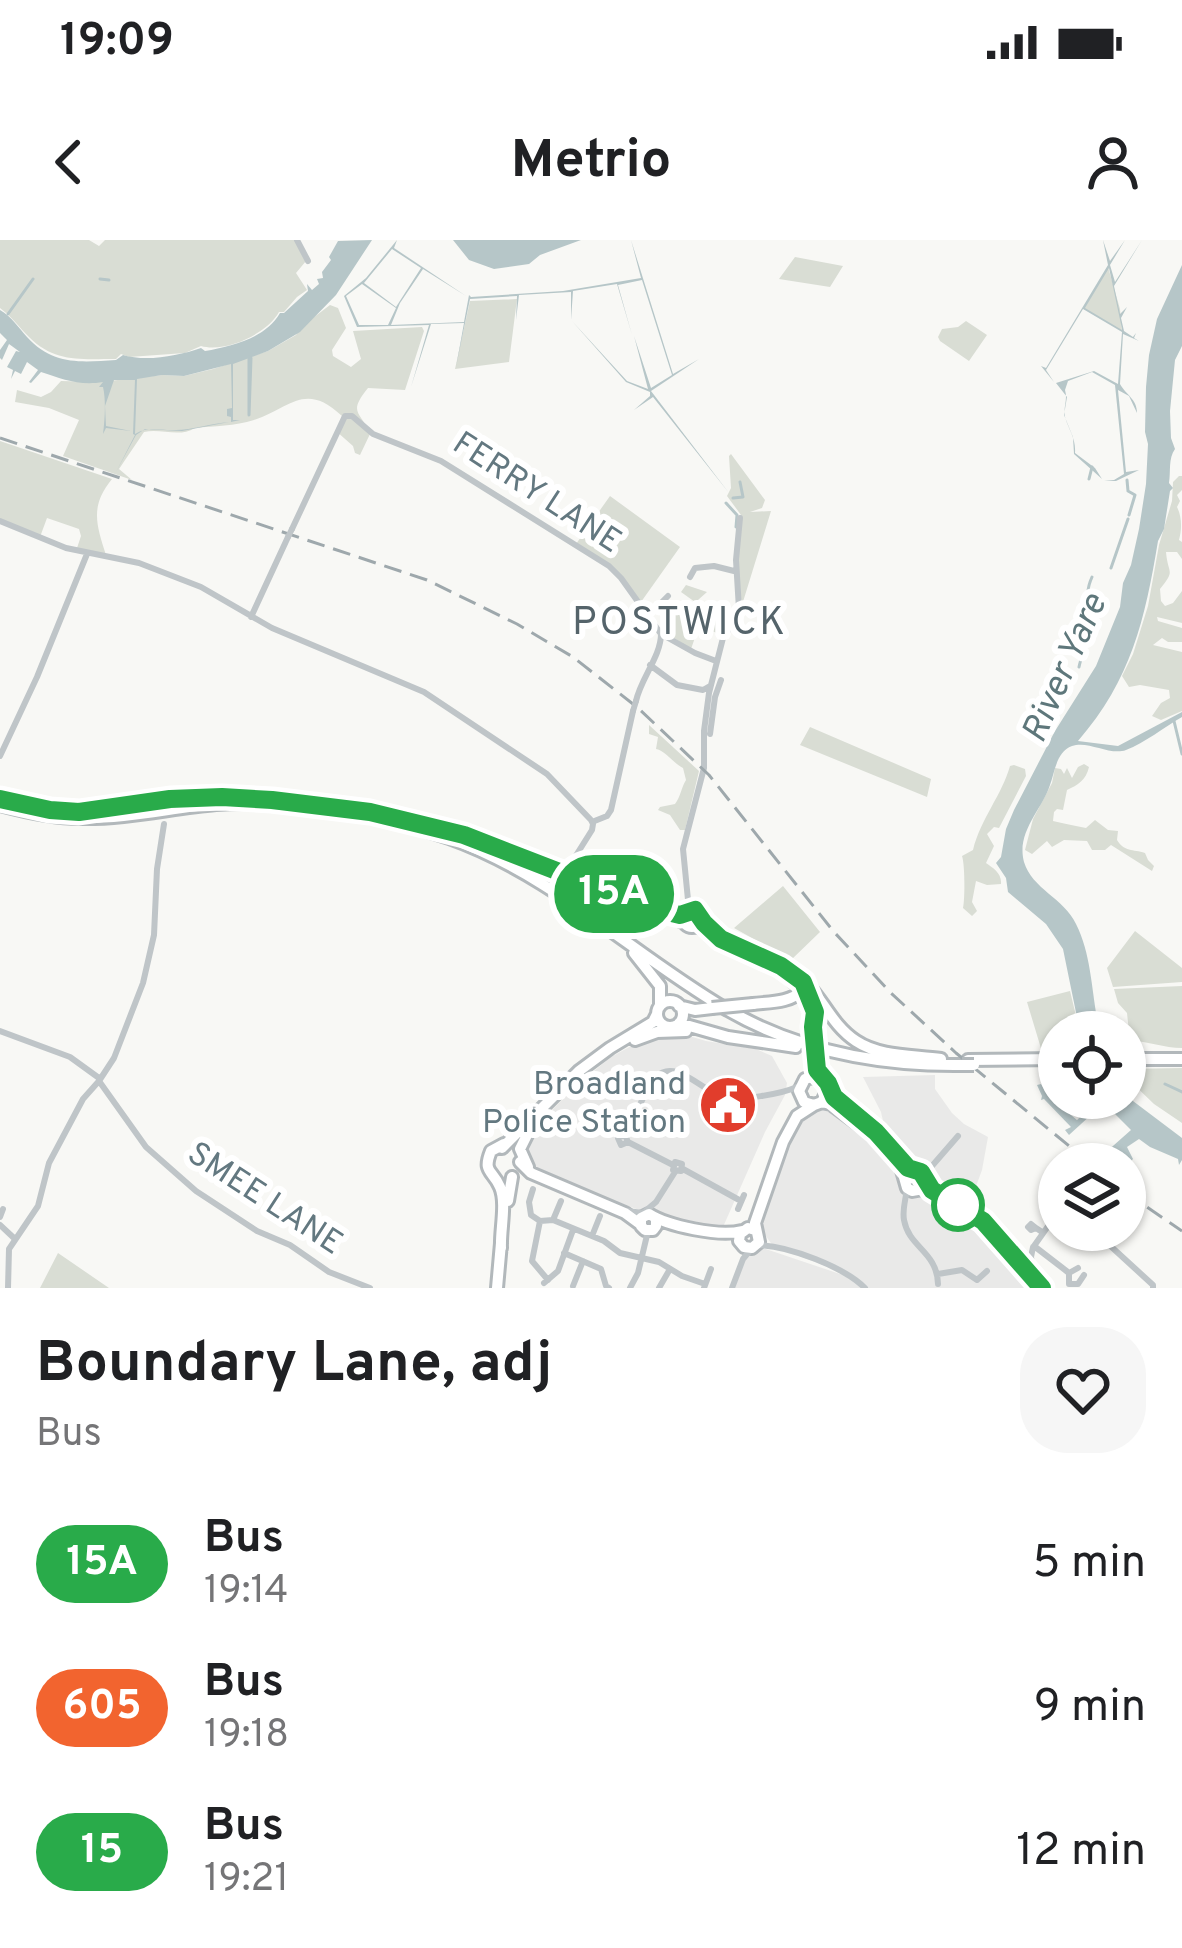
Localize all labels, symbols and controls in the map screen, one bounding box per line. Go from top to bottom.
text: 19:09 [60,14,174,71]
text: Metrio [511,128,671,197]
icon: back [36,129,102,195]
icon: person [1080,129,1146,195]
street label: FERRY LANE [444,424,628,564]
water label: River Yare [1013,587,1119,750]
district label: POSTWICK [572,600,788,649]
line badge: 15A [545,855,683,933]
text: 15A [578,867,650,920]
map controls [1038,1011,1146,1251]
button: locate [1038,1011,1146,1119]
place label: Broadland Police Station [482,1065,686,1145]
public building icon: Broadland Police Station [697,1074,759,1136]
street label: SMEE LANE [178,1134,350,1266]
button: layers [1038,1143,1146,1251]
unlabelled marker [933,1180,983,1230]
button: heart [1020,1327,1146,1453]
text: Boundary Lane, adj [36,1330,552,1402]
text: Bus [36,1411,102,1460]
text: Bus [204,1511,284,1568]
text: 5 min [1033,1536,1146,1593]
text: 15A [66,1537,138,1590]
text: 19:14 [204,1568,289,1617]
text: Bus [204,1655,284,1712]
text: 9 min [1034,1680,1146,1737]
text: 605 [62,1681,142,1734]
text: 19:18 [204,1712,289,1761]
text: Bus [204,1799,284,1856]
text: 12 min [1016,1824,1146,1881]
text: 15 [81,1825,123,1878]
text: 19:21 [204,1856,289,1905]

